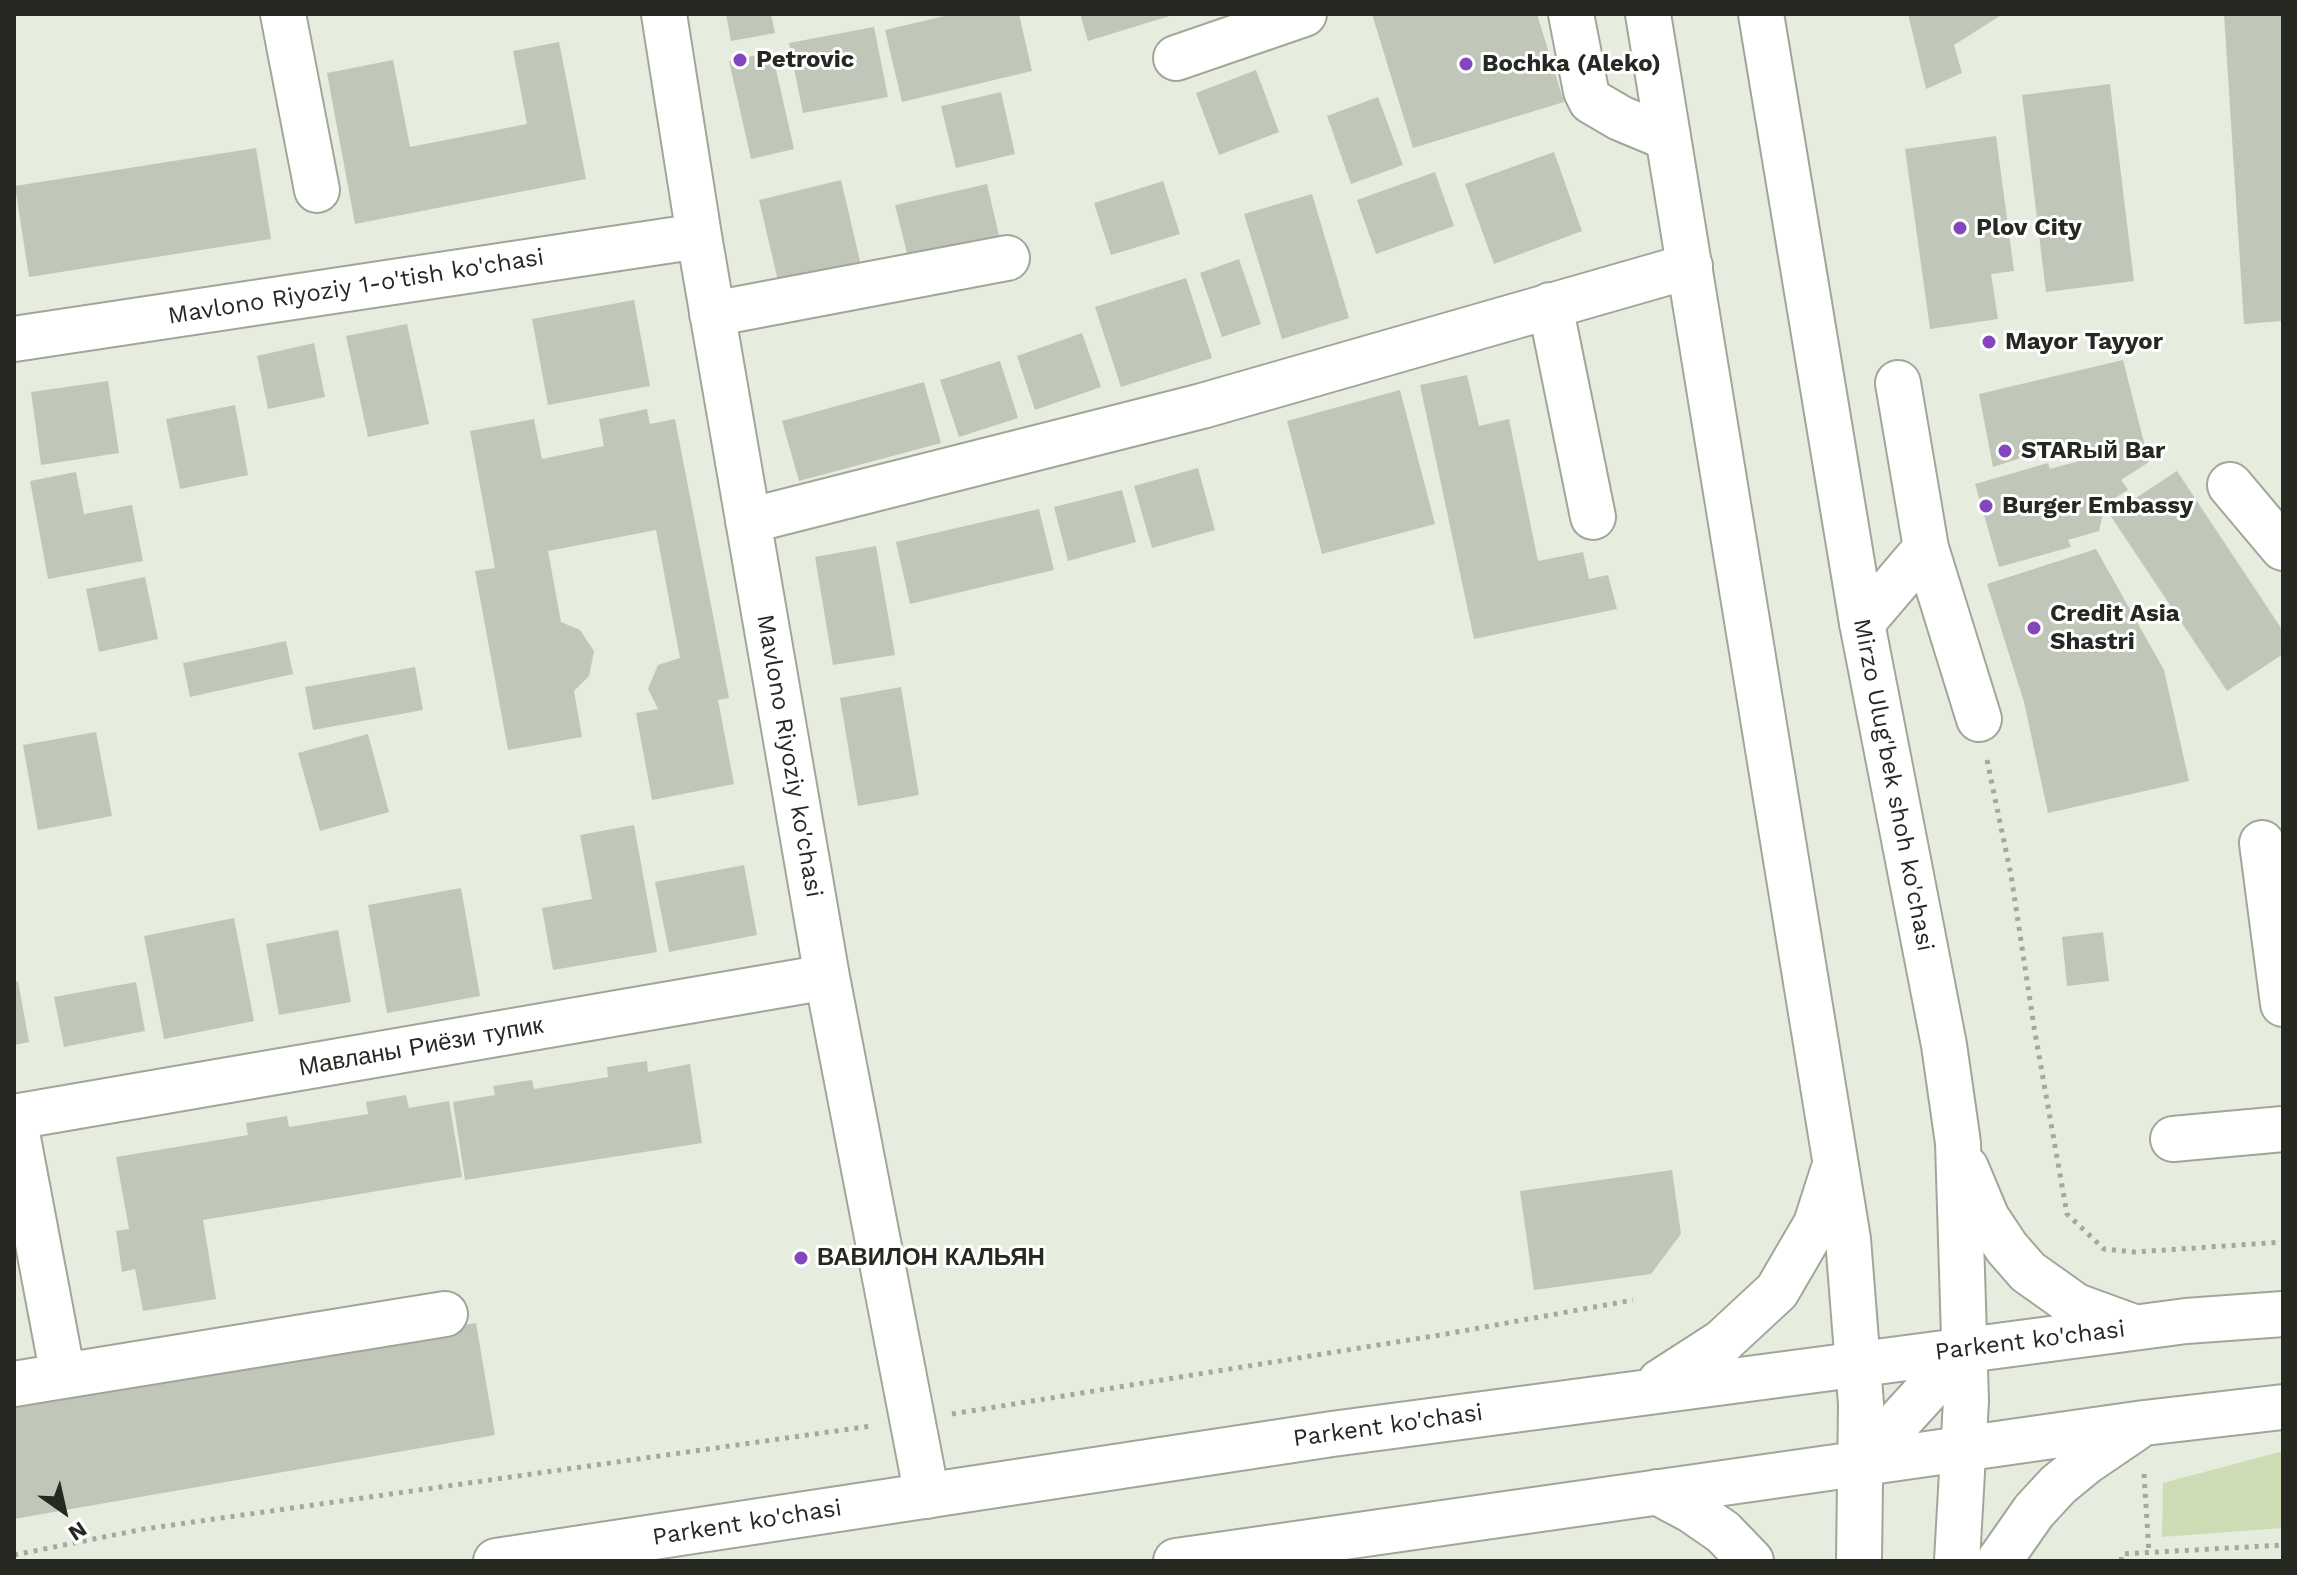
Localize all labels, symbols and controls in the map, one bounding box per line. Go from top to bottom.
place label: Petrovic [756,46,854,74]
place label: Bochka (Aleko) [1482,50,1661,78]
marker: Petrovic [731,51,749,69]
marker: Bochka (Aleko) [1457,55,1475,73]
place label: Plov City [1976,214,2082,242]
marker: Plov City [1951,219,1969,237]
street label: Mavlono Riyoziy 1-o'tish ko'chasi [166,243,546,331]
place label: Mayor Tayyor [2005,328,2163,356]
marker: Mayor Tayyor [1980,333,1998,351]
place label: STARый Bar [2021,437,2165,465]
marker: STARый Bar [1996,442,2014,460]
place label: Burger Embassy [2002,492,2193,520]
marker: Burger Embassy [1977,497,1995,515]
place label: Credit Asia Shastri [2050,600,2180,656]
street label: Mavlono Riyoziy ko'chasi [750,612,828,900]
street label: Mirzo Ulug'bek shoh ko'chasi [1847,616,1939,954]
marker: Credit Asia Shastri [2025,619,2043,637]
street label: Мавланы Риёзи тупик [297,1011,545,1083]
place label: ВАВИЛОН КАЛЬЯН [817,1244,1045,1272]
marker: ВАВИЛОН КАЛЬЯН [792,1249,810,1267]
street label: Parkent ko'chasi [1933,1315,2127,1367]
street label: Parkent ko'chasi [1291,1398,1485,1454]
north arrow [24,1471,104,1551]
street label: Parkent ko'chasi [650,1494,844,1552]
text: N [64,1516,91,1546]

